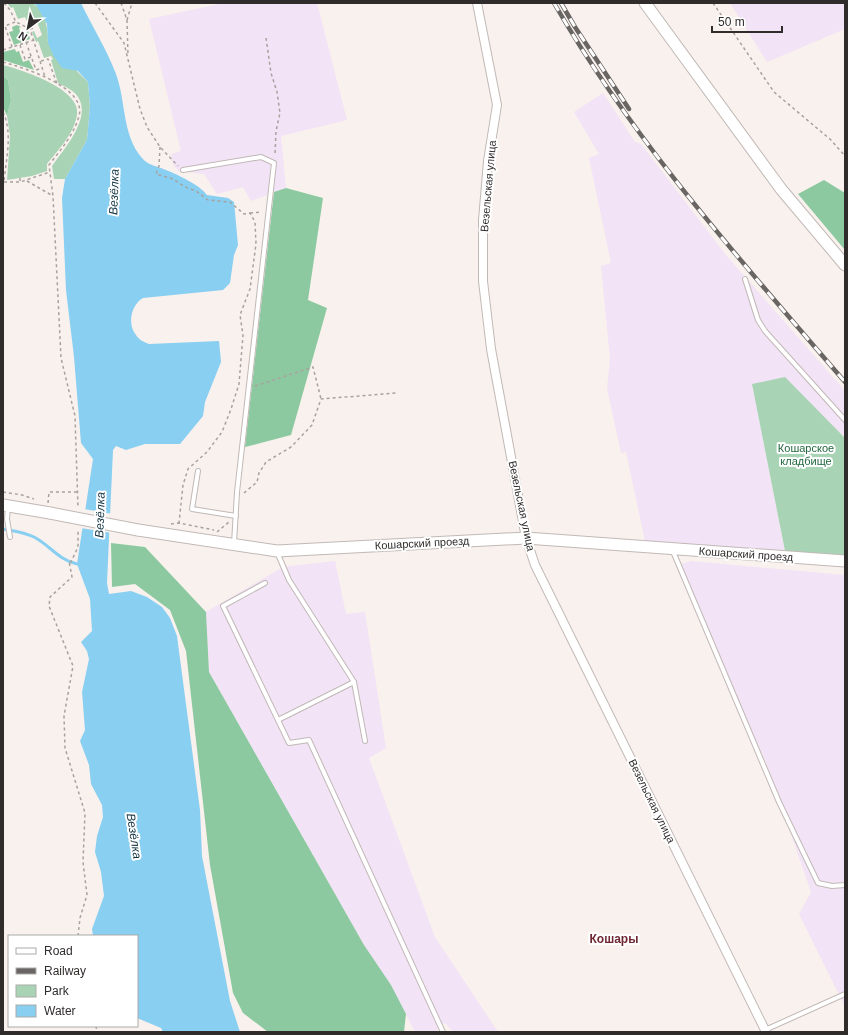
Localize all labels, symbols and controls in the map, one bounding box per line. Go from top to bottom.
north arrow [8,8,48,48]
scale bar [712,8,782,34]
text: 50 m [718,15,745,29]
text: N [16,29,29,44]
street label: Везельская улица [478,139,498,232]
water label: Везёлка [106,168,122,215]
park label: Кошарское кладбище [778,442,834,467]
street label: Везельская улица [507,460,538,553]
water label: Везёлка [92,491,108,538]
street label: Кошарский проезд [374,535,470,551]
street label: Кошарский проезд [698,545,794,563]
street label: Везельская улица [626,757,678,846]
water label: Везёлка [123,812,145,860]
district label: Кошары [590,932,638,946]
legend [8,935,138,1027]
text: Road [44,944,73,958]
text: Railway [44,964,86,978]
text: Park [44,984,70,998]
text: Water [44,1004,76,1018]

